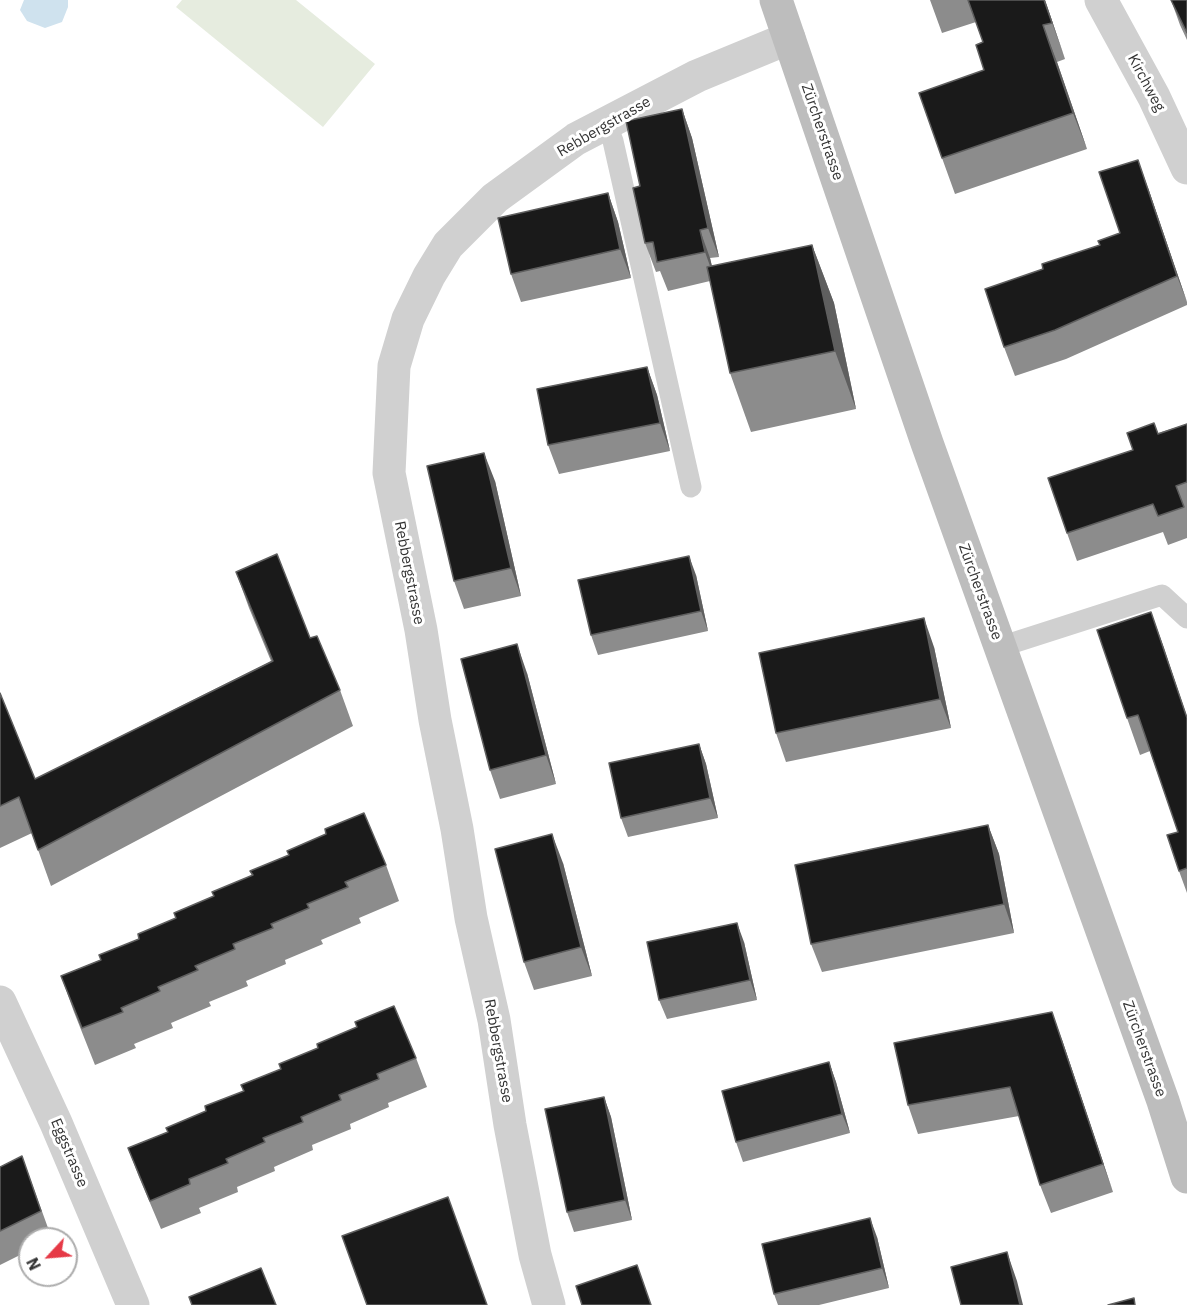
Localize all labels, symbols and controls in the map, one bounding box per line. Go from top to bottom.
street label: Kirchweg [1123,51,1169,115]
street label: Zürcherstrasse [797,81,847,183]
street label: Rebbergstrasse [554,93,654,161]
street label: Rebbergstrasse [390,520,428,626]
street label: Zürcherstrasse [954,541,1006,643]
street label: Rebbergstrasse [480,998,516,1104]
street label: Zürcherstrasse [1118,998,1170,1100]
street label: Eggstrasse [46,1116,92,1190]
north arrow [18,1227,78,1287]
text: N [22,1254,45,1274]

